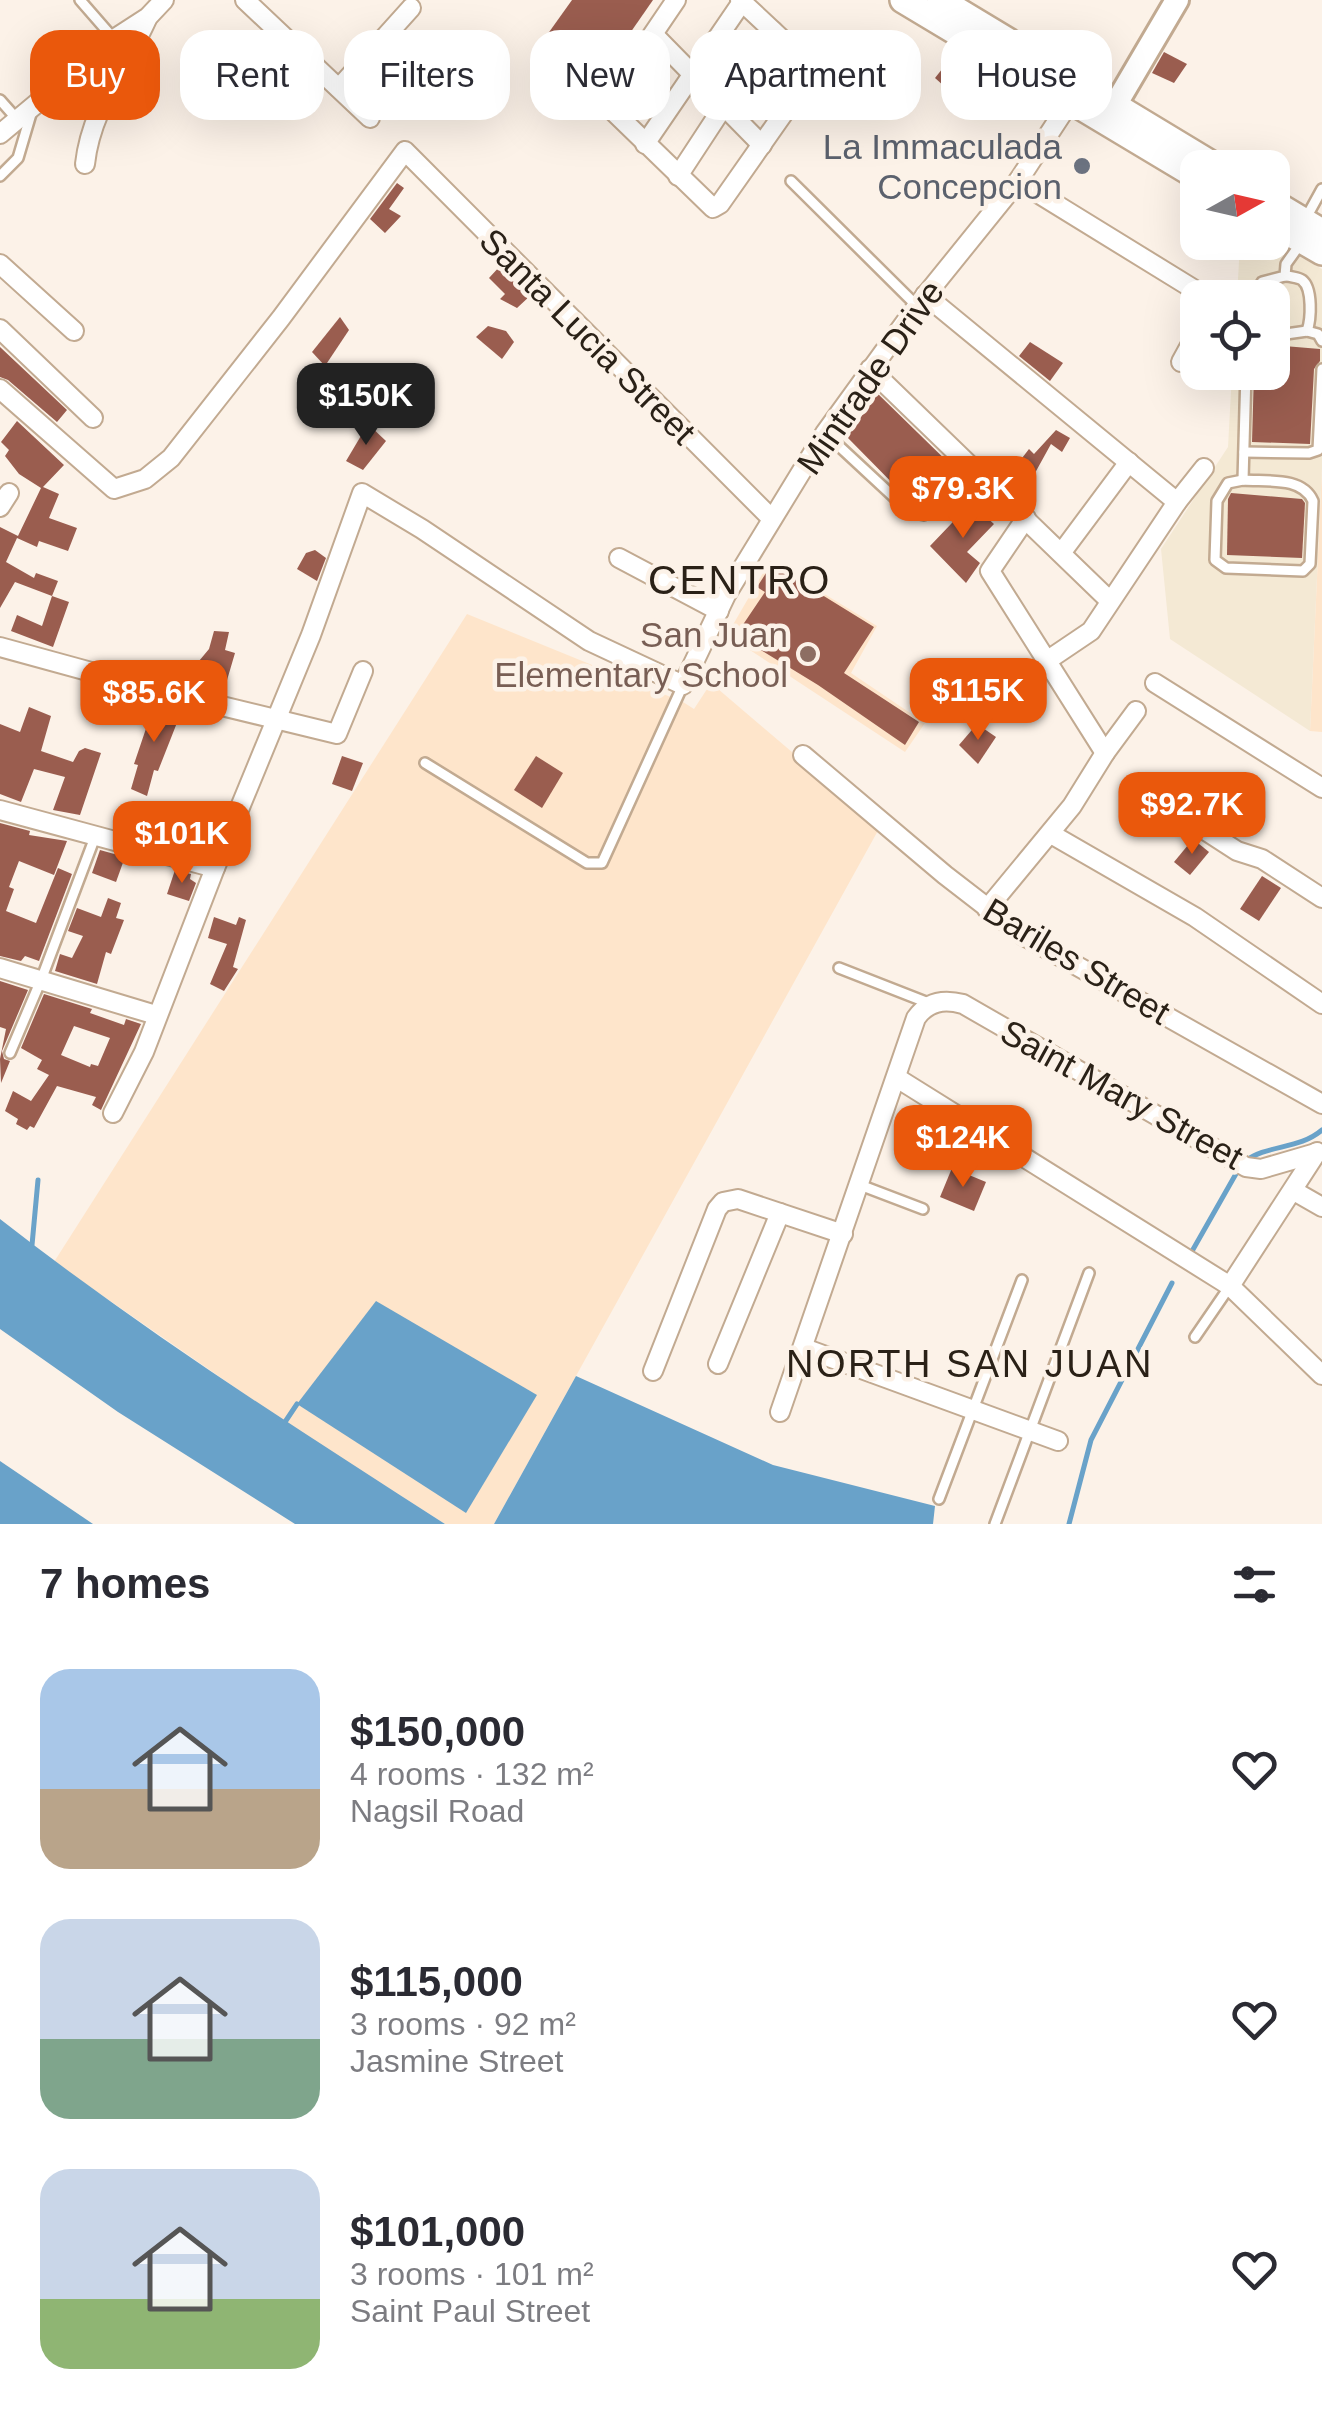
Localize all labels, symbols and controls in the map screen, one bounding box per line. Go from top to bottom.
chip: Buy [30,30,160,120]
chip: Rent [180,30,324,120]
chip: Filters [344,30,510,120]
chip: New [530,30,670,120]
chip: Apartment [690,30,921,120]
chip: House [941,30,1112,120]
place label: La Immaculada Concepcion [823,127,1063,206]
north arrow [1180,150,1290,260]
map controls [1180,150,1290,390]
marker: La Immaculada Concepcion [1071,155,1093,177]
street label: Santa Lucia Street [472,220,704,452]
street label: Mintrade Drive [789,273,951,481]
button: locate [1180,280,1290,390]
pin: $150K [296,363,436,448]
text: $150K [319,377,413,413]
pin: $79.3K [882,456,1044,541]
text: $79.3K [911,470,1015,506]
district label: CENTRO [648,558,832,602]
place label: San Juan Elementary School [494,615,788,694]
marker: San Juan Elementary School [797,643,819,665]
pin: $115K [908,658,1048,743]
pin: $85.6K [73,660,235,745]
text: $115K [932,672,1024,708]
text: $85.6K [102,674,206,710]
pin: $92.7K [1111,772,1273,857]
text: $92.7K [1140,786,1244,822]
pin: $101K [112,801,252,886]
text: $101K [135,815,229,851]
street label: Bariles Street [977,890,1177,1032]
street label: Saint Mary Street [994,1011,1250,1177]
pin: $124K [893,1105,1033,1190]
text: $124K [916,1119,1010,1155]
district label: NORTH SAN JUAN [786,1343,1154,1385]
icon: filters [1227,1557,1282,1612]
text: 7 homes [40,1560,210,1607]
text: $150,000 [350,1708,525,1755]
icon: home [120,1709,240,1829]
icon: heart [1227,1742,1282,1797]
text: 4 rooms · 132 m² [350,1756,594,1792]
text: Nagsil Road [350,1793,524,1829]
text: $115,000 [350,1958,523,2005]
icon: home [120,1959,240,2079]
icon: heart [1227,1992,1282,2047]
text: 3 rooms · 92 m² [350,2006,576,2042]
text: Jasmine Street [350,2043,563,2079]
text: $101,000 [350,2208,525,2255]
icon: home [120,2209,240,2329]
icon: heart [1227,2242,1282,2297]
text: 3 rooms · 101 m² [350,2256,594,2292]
text: Saint Paul Street [350,2293,590,2329]

